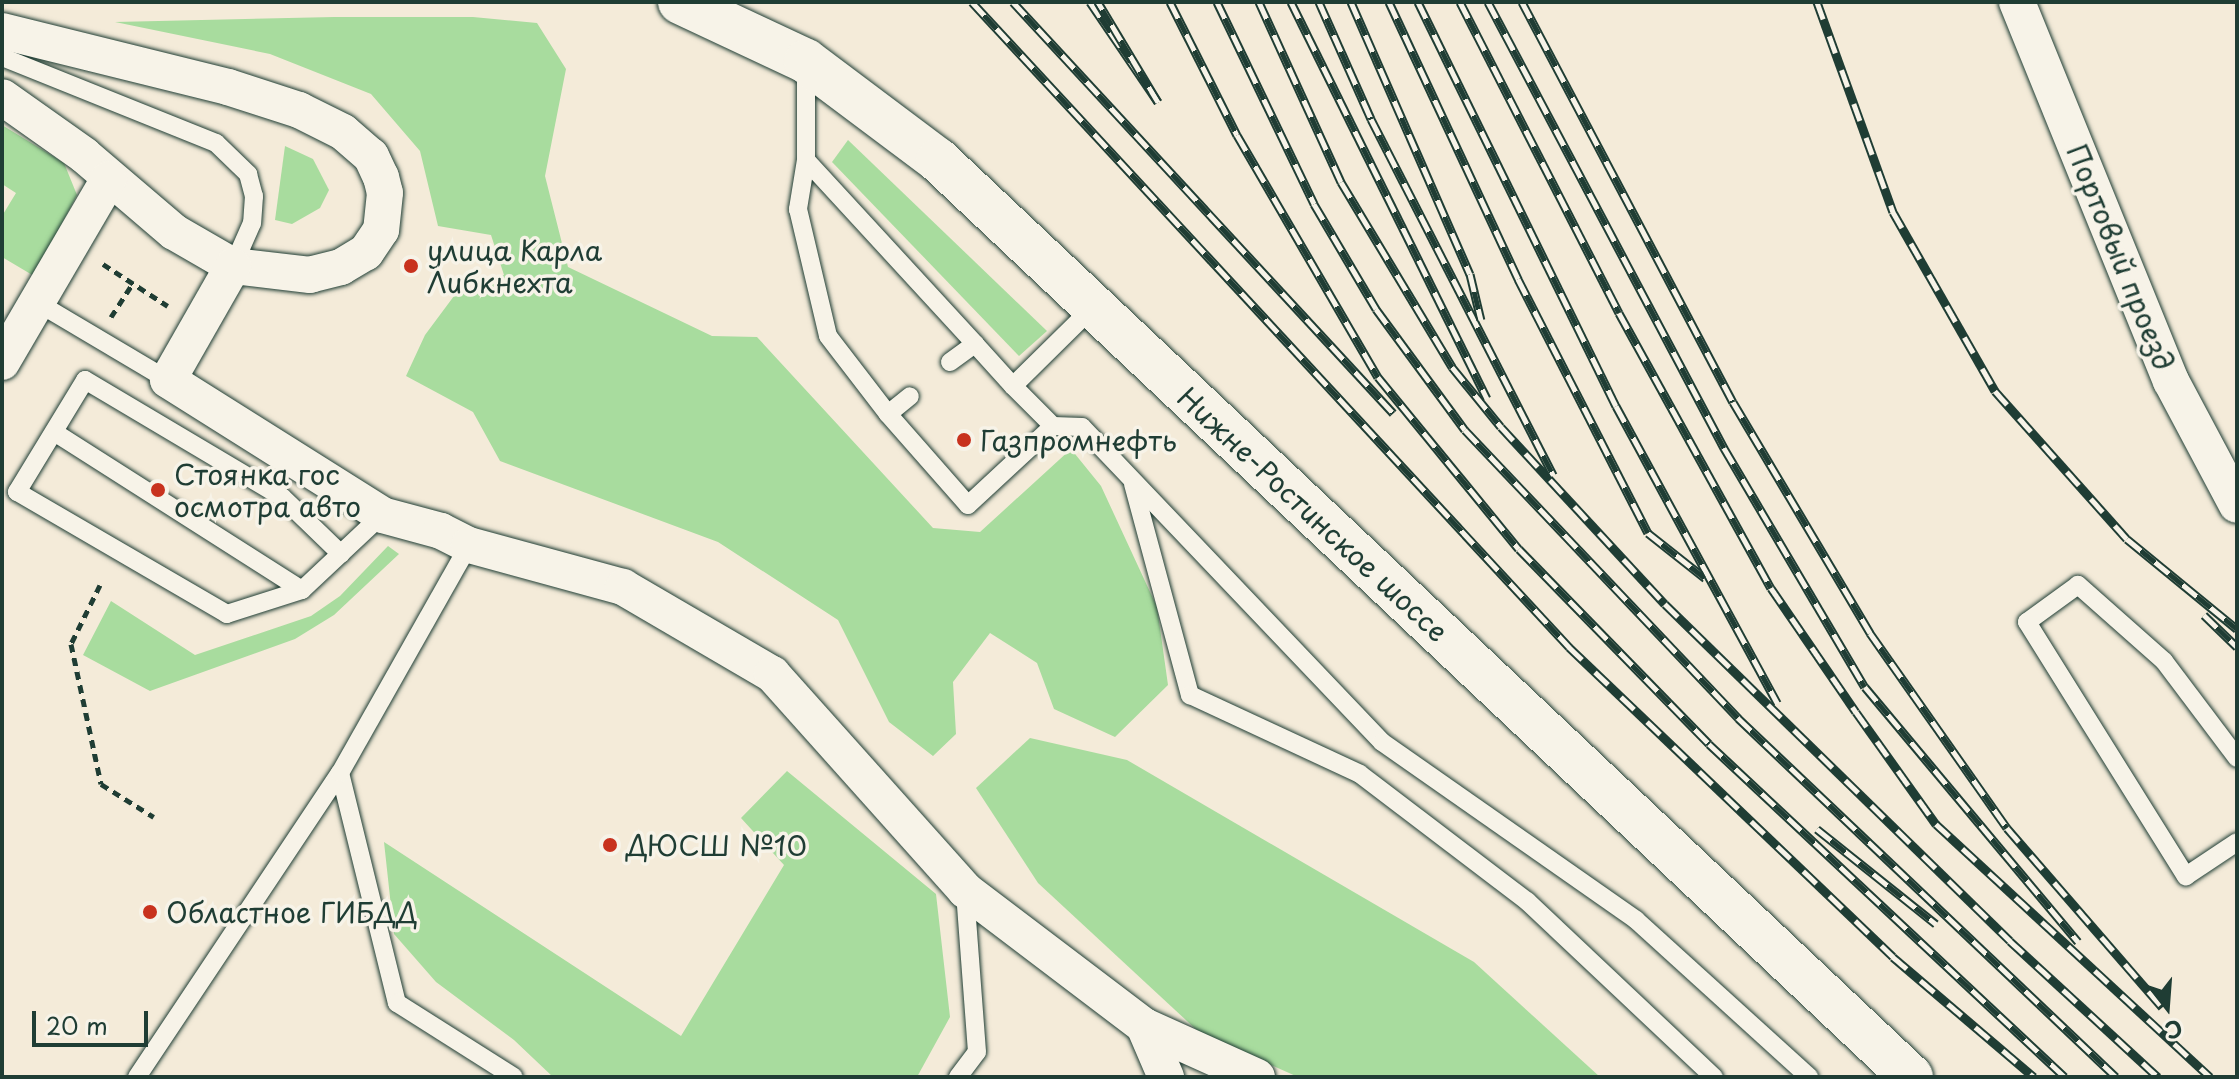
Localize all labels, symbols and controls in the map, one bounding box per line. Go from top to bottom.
street label: Портовый проезд [2061,140,2181,374]
place label: улица Карла Либкнехта [427,233,603,299]
marker: улица Карла Либкнехта [402,257,420,275]
street label: Нижне-Ростинское шоссе [1171,380,1455,648]
place label: Газпромнефть [980,423,1177,457]
marker: Газпромнефть [955,431,973,449]
place label: Стоянка гос осмотра авто [174,457,362,523]
marker: Стоянка гос осмотра авто [149,481,167,499]
place label: ДЮСШ №10 [626,828,807,862]
marker: ДЮСШ №10 [601,836,619,854]
place label: Областное ГИБДД [166,895,418,929]
marker: Областное ГИБДД [141,903,159,921]
north arrow [2127,967,2207,1047]
scale bar [36,995,152,1045]
text: 20 m [46,1007,108,1043]
text: С [2161,1012,2187,1049]

